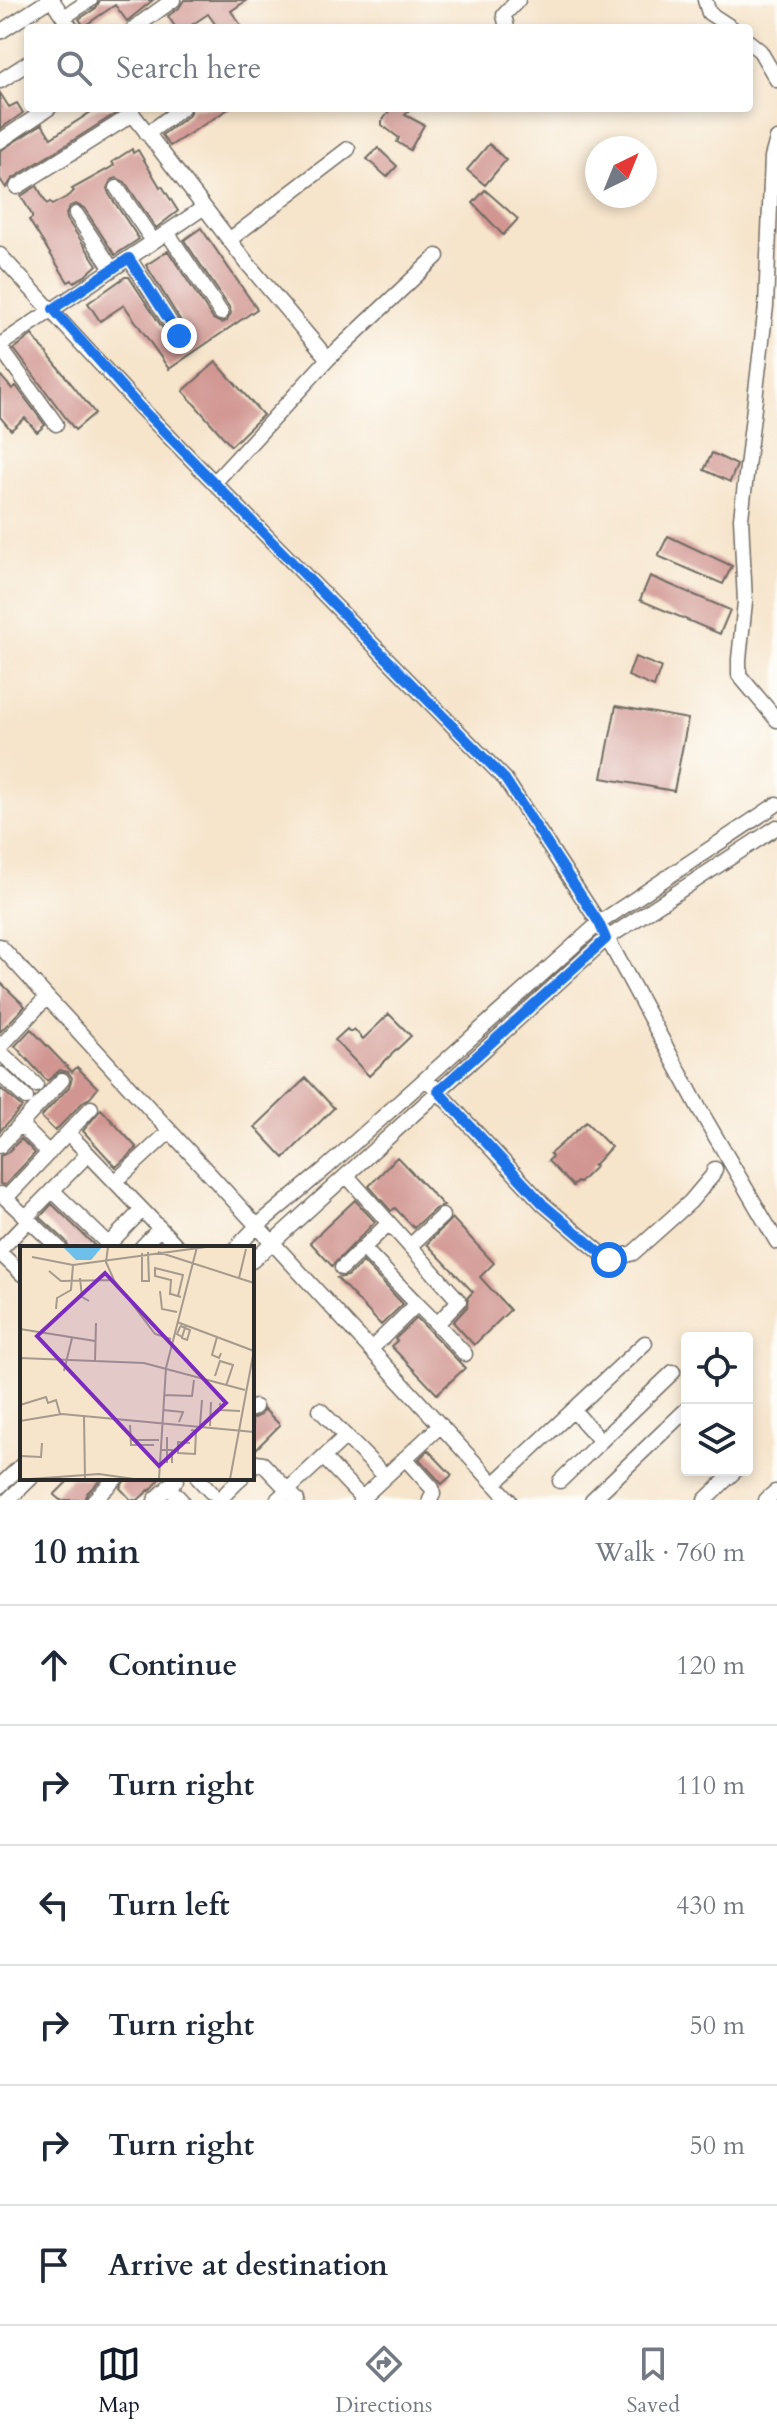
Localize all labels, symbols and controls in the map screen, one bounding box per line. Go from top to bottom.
search box [24,24,753,112]
icon: search [52,46,96,90]
text: Search here [116,48,261,89]
north arrow [585,136,657,208]
route end [161,318,197,354]
route start [591,1242,627,1278]
inset map [20,1246,254,1480]
map controls [681,1332,753,1476]
button: locate [681,1332,753,1404]
button: layers [681,1404,753,1476]
text: 10 min [32,1529,140,1575]
text: Walk · 760 m [595,1535,745,1570]
icon: ahead [32,1643,76,1687]
text: Continue [108,1645,237,1686]
text: 120 m [676,1648,745,1683]
icon: right [32,1763,76,1807]
text: Turn right [108,1765,254,1806]
text: 110 m [676,1768,745,1803]
icon: left [32,1883,76,1927]
text: Turn left [108,1885,230,1926]
text: 430 m [676,1888,745,1923]
icon: right [32,2003,76,2047]
text: Turn right [108,2005,254,2046]
text: 50 m [689,2008,745,2043]
icon: right [32,2123,76,2167]
text: Turn right [108,2125,254,2166]
text: 50 m [689,2128,745,2163]
icon: arrive [32,2243,76,2287]
text: Arrive at destination [108,2245,388,2286]
tab: Map [97,2342,141,2420]
tab: Directions [335,2342,432,2420]
tab: Saved [627,2342,680,2420]

